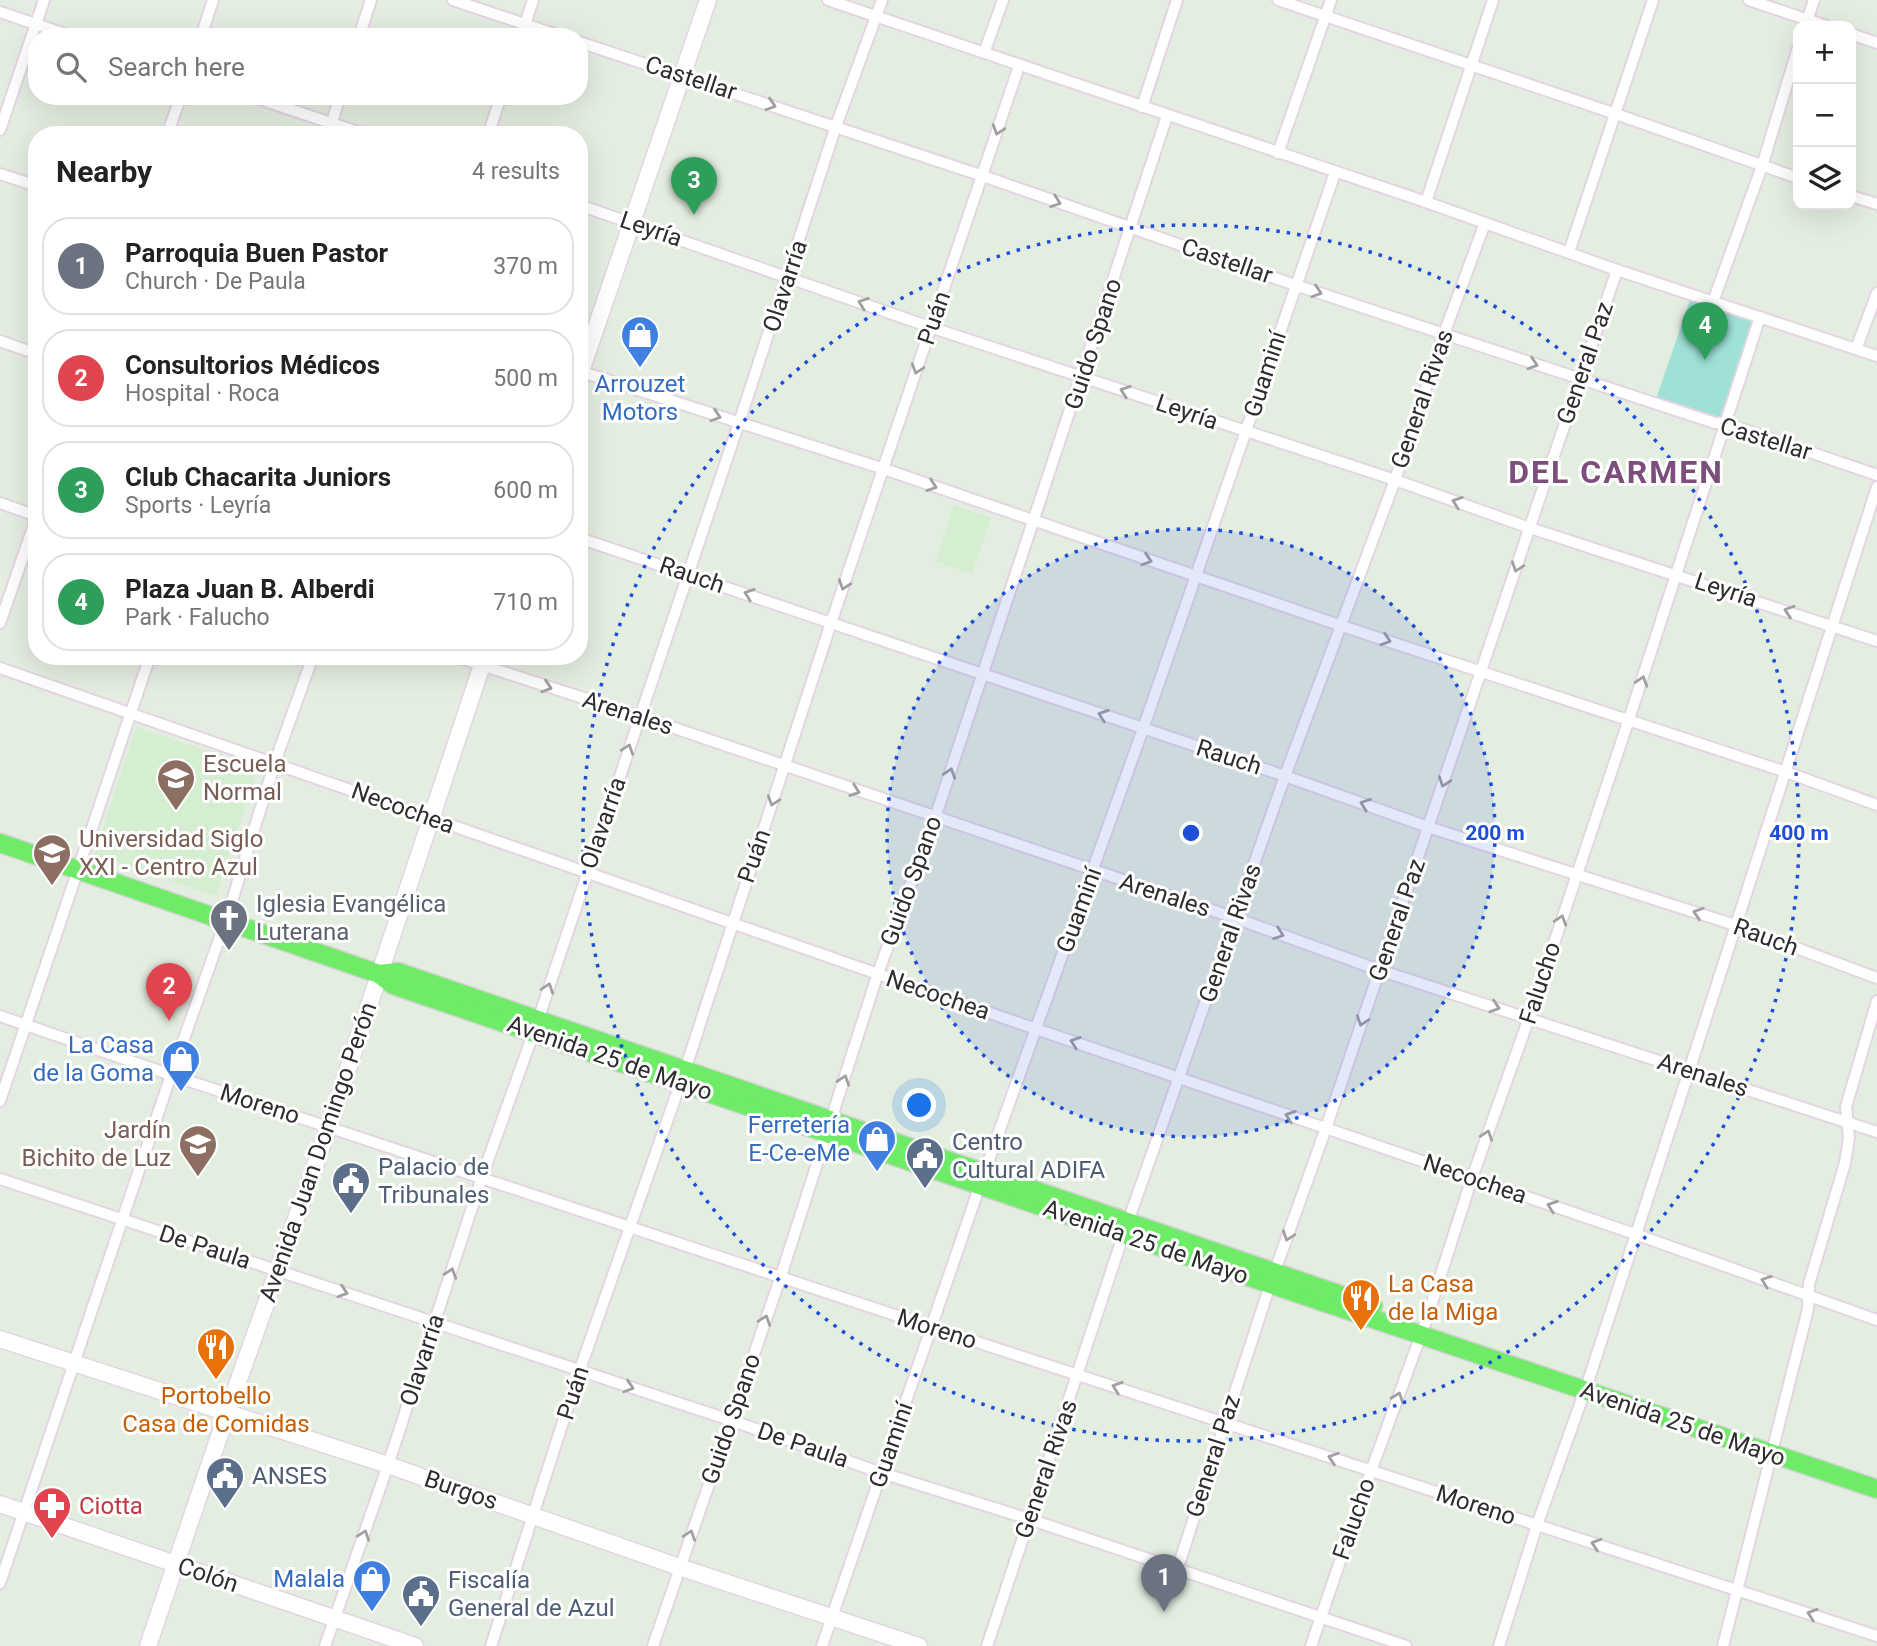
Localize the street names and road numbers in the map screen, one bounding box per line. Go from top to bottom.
street label: Castellar [642,50,740,106]
street label: Leyría [616,205,686,253]
street label: Castellar [1178,232,1276,290]
street label: Olavarría [757,236,813,336]
street label: Guido Spano [1059,275,1127,413]
street label: Puán [912,288,956,348]
street label: General Paz [1551,298,1619,428]
street label: Guaminí [1238,326,1292,421]
street label: General Rivas [1385,326,1459,472]
street label: Leyría [1152,388,1222,436]
street label: Castellar [1717,412,1815,466]
street label: Rauch [656,551,728,599]
street label: Leyría [1691,567,1761,613]
street label: Arenales [579,685,677,741]
street label: Rauch [1193,733,1265,781]
street label: Olavarría [574,774,632,872]
street label: Necochea [348,776,458,840]
street label: Guido Spano [875,812,947,950]
street label: Puán [732,826,776,886]
street label: General Paz [1363,855,1431,985]
street label: General Rivas [1193,860,1267,1006]
street label: Guaminí [1051,863,1108,956]
street label: Arenales [1116,867,1214,923]
street label: Rauch [1730,912,1802,962]
street label: Falucho [1514,939,1566,1027]
street label: Necochea [883,964,993,1026]
street label: Avenida Juan Domingo Perón [254,999,382,1305]
street label: Avenida 25 de Mayo [504,1010,716,1106]
street label: Arenales [1654,1047,1752,1103]
street label: Moreno [217,1078,303,1130]
street label: Necochea [1420,1148,1530,1210]
street label: Avenida 25 de Mayo [1040,1194,1252,1290]
street label: De Paula [156,1219,254,1275]
street label: Moreno [894,1303,980,1355]
street label: Olavarría [394,1310,450,1410]
street label: Guido Spano [696,1350,766,1488]
street label: Puán [551,1363,595,1423]
street label: Avenida 25 de Mayo [1577,1376,1789,1472]
street label: General Paz [1180,1391,1246,1521]
street label: General Rivas [1009,1396,1083,1542]
street label: Guaminí [863,1398,919,1492]
street label: De Paula [754,1416,852,1474]
street label: Burgos [421,1464,501,1516]
street label: Falucho [1327,1475,1381,1563]
street label: Moreno [1433,1479,1519,1531]
street label: Colón [174,1552,242,1598]

